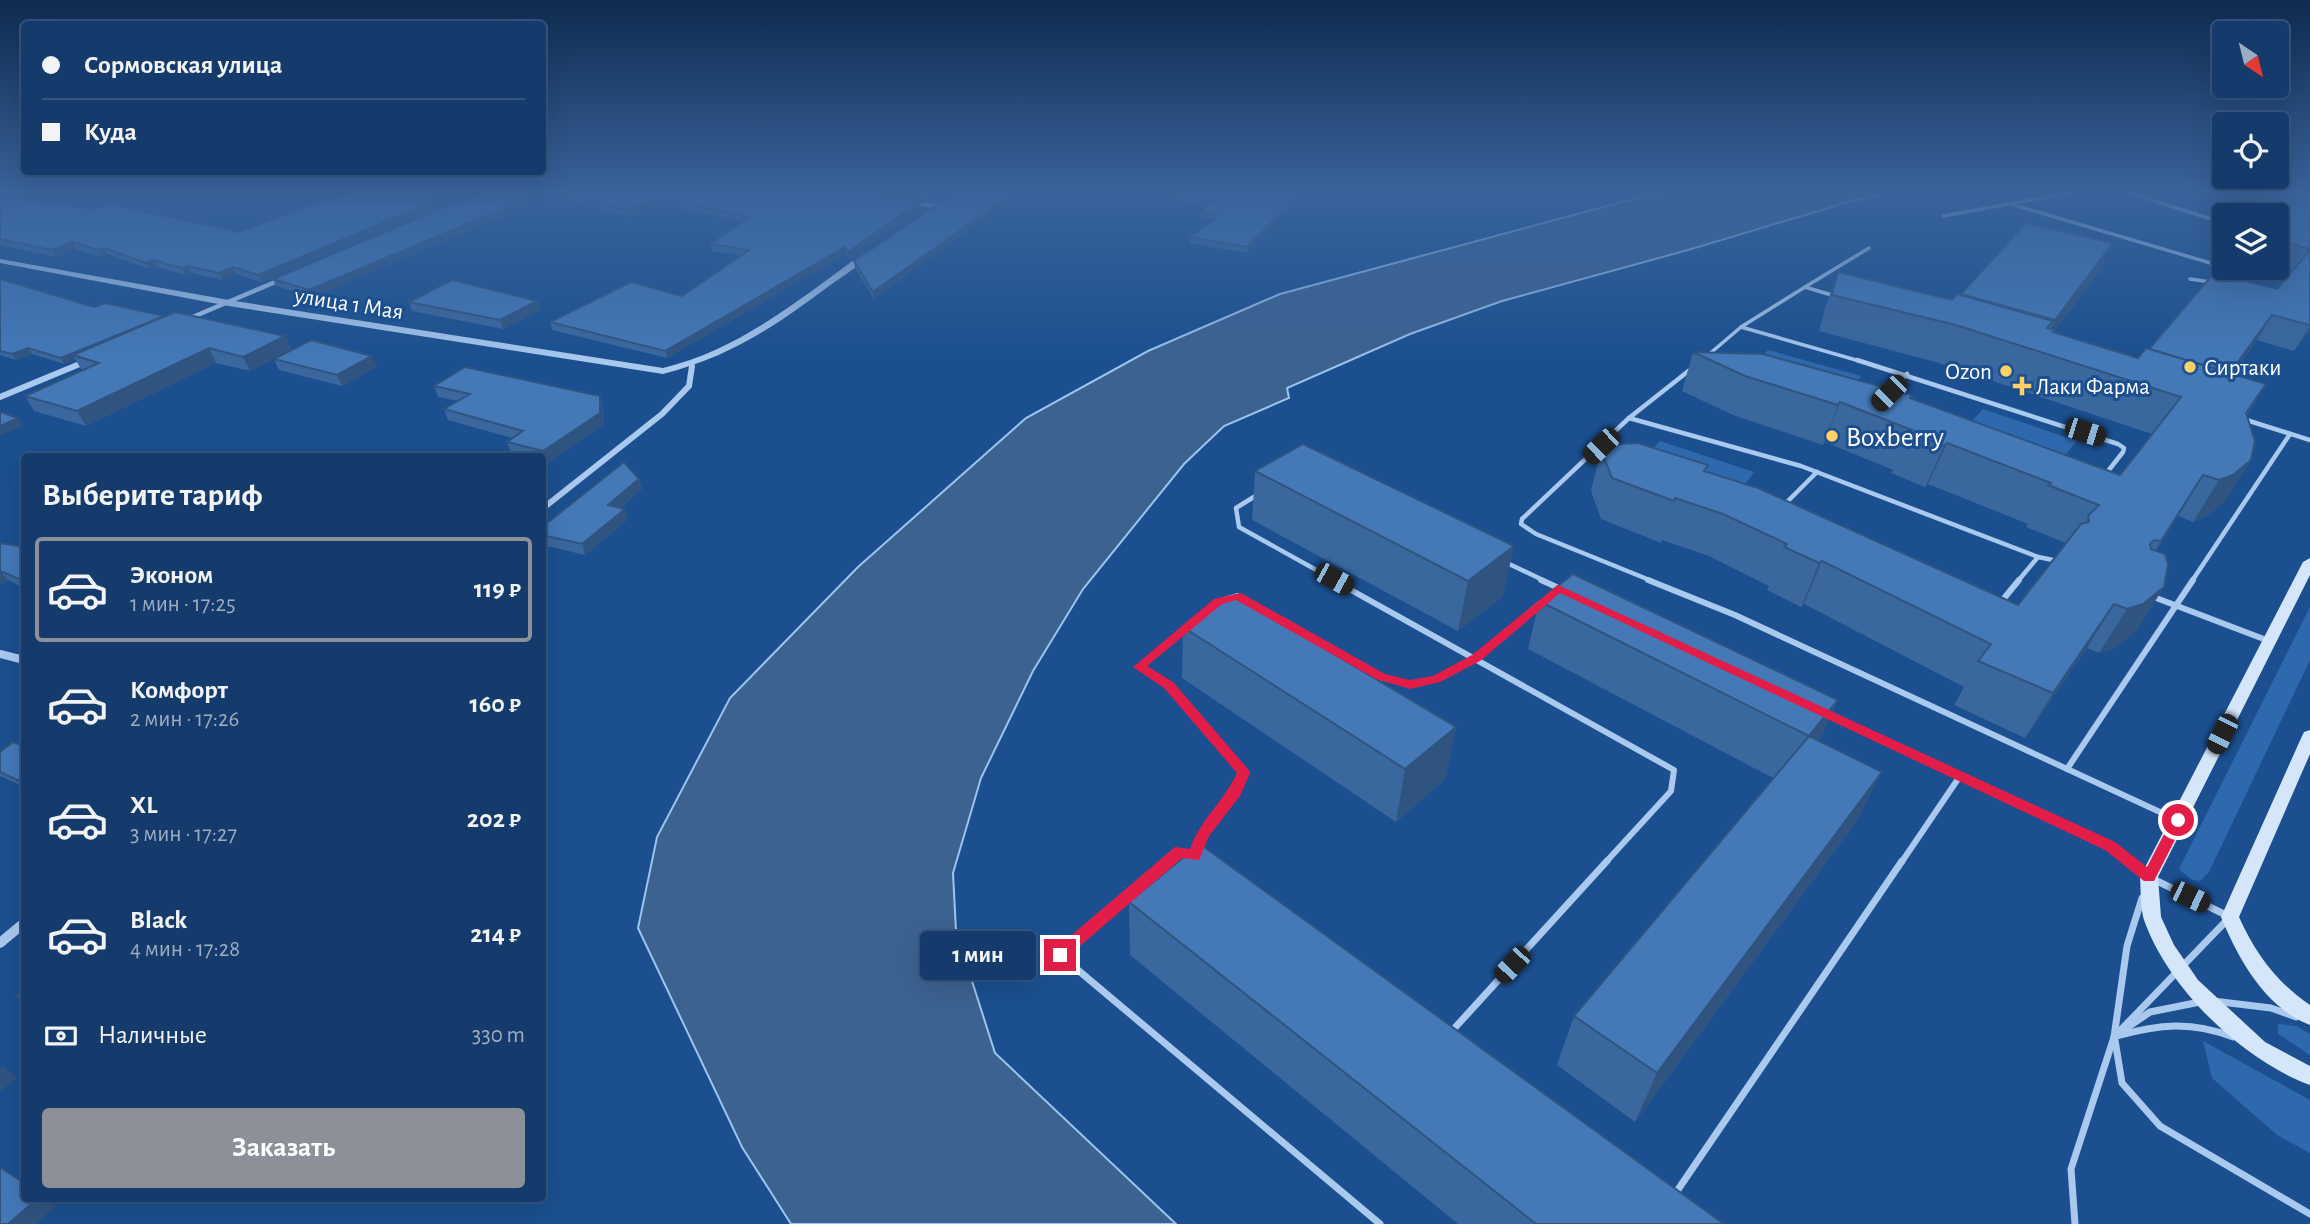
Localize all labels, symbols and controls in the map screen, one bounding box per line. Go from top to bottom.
north arrow [2212,21,2289,98]
map controls [2212,21,2289,280]
text: Сормовская улица [84,52,282,78]
button: locate [2212,112,2289,189]
text: Куда [84,119,137,145]
button: layers [2212,203,2289,280]
street label: улица 1 Мая [292,284,405,324]
place label: Сиртаки [2204,357,2281,380]
marker: Сиртаки [2182,359,2198,375]
place label: Ozon [1945,361,1992,384]
marker: Ozon [1998,363,2014,379]
car [1867,371,1912,415]
place label: Лаки Фарма [2036,376,2150,399]
marker: Лаки Фарма [2014,378,2030,394]
car [2062,416,2109,448]
car [1579,424,1624,468]
place label: Boxberry [1846,424,1944,452]
marker: Boxberry [1824,428,1840,444]
text: Выберите тариф [42,479,263,511]
icon: car [46,558,109,621]
car [1311,560,1358,598]
text: Эконом [130,562,213,588]
text: 119 ₽ [474,576,521,602]
text: 1 мин · 17:25 [130,593,236,616]
icon: car [46,673,109,736]
text: Комфорт [130,677,228,703]
text: 160 ₽ [469,691,521,717]
text: 2 мин · 17:26 [130,708,239,731]
car [2204,711,2241,757]
icon: car [46,788,109,851]
text: XL [130,792,157,818]
route start [2162,804,2194,836]
text: 202 ₽ [467,806,521,832]
text: 3 мин · 17:27 [130,823,237,846]
car [2167,878,2214,916]
icon: car [46,903,109,966]
text: Black [130,907,187,933]
text: 214 ₽ [470,921,521,947]
callout: 1 мин [920,930,1036,979]
text: 4 мин · 17:28 [130,938,240,961]
route end [1044,939,1076,971]
car [1490,942,1535,988]
text: 1 мин [952,944,1004,967]
icon: cash [42,1017,80,1055]
text: Наличные [98,1022,207,1048]
text: 330 m [472,1024,525,1047]
button: Заказать [42,1108,525,1188]

